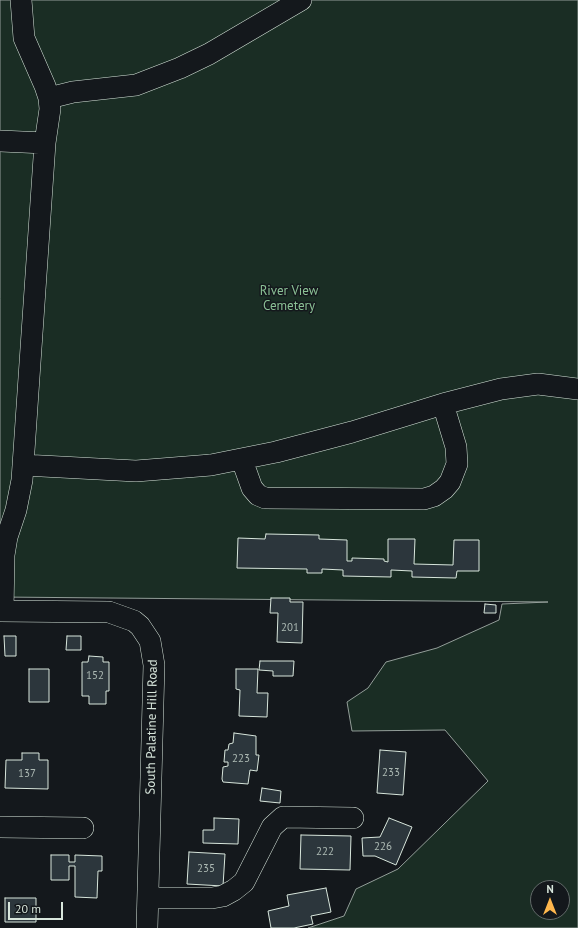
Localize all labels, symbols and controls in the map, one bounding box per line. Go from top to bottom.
park label: River View Cemetery [260,283,318,314]
house number: 201 [281,621,299,635]
street label: South Palatine Hill Road [143,659,161,795]
house number: 152 [86,669,104,683]
house number: 223 [232,752,250,766]
house number: 233 [382,766,400,780]
house number: 137 [18,767,36,781]
house number: 226 [374,840,392,854]
house number: 222 [316,845,334,859]
house number: 235 [197,862,215,876]
north arrow [530,880,570,920]
text: N [546,882,554,896]
scale bar [10,894,65,920]
text: 20 m [15,901,41,916]

